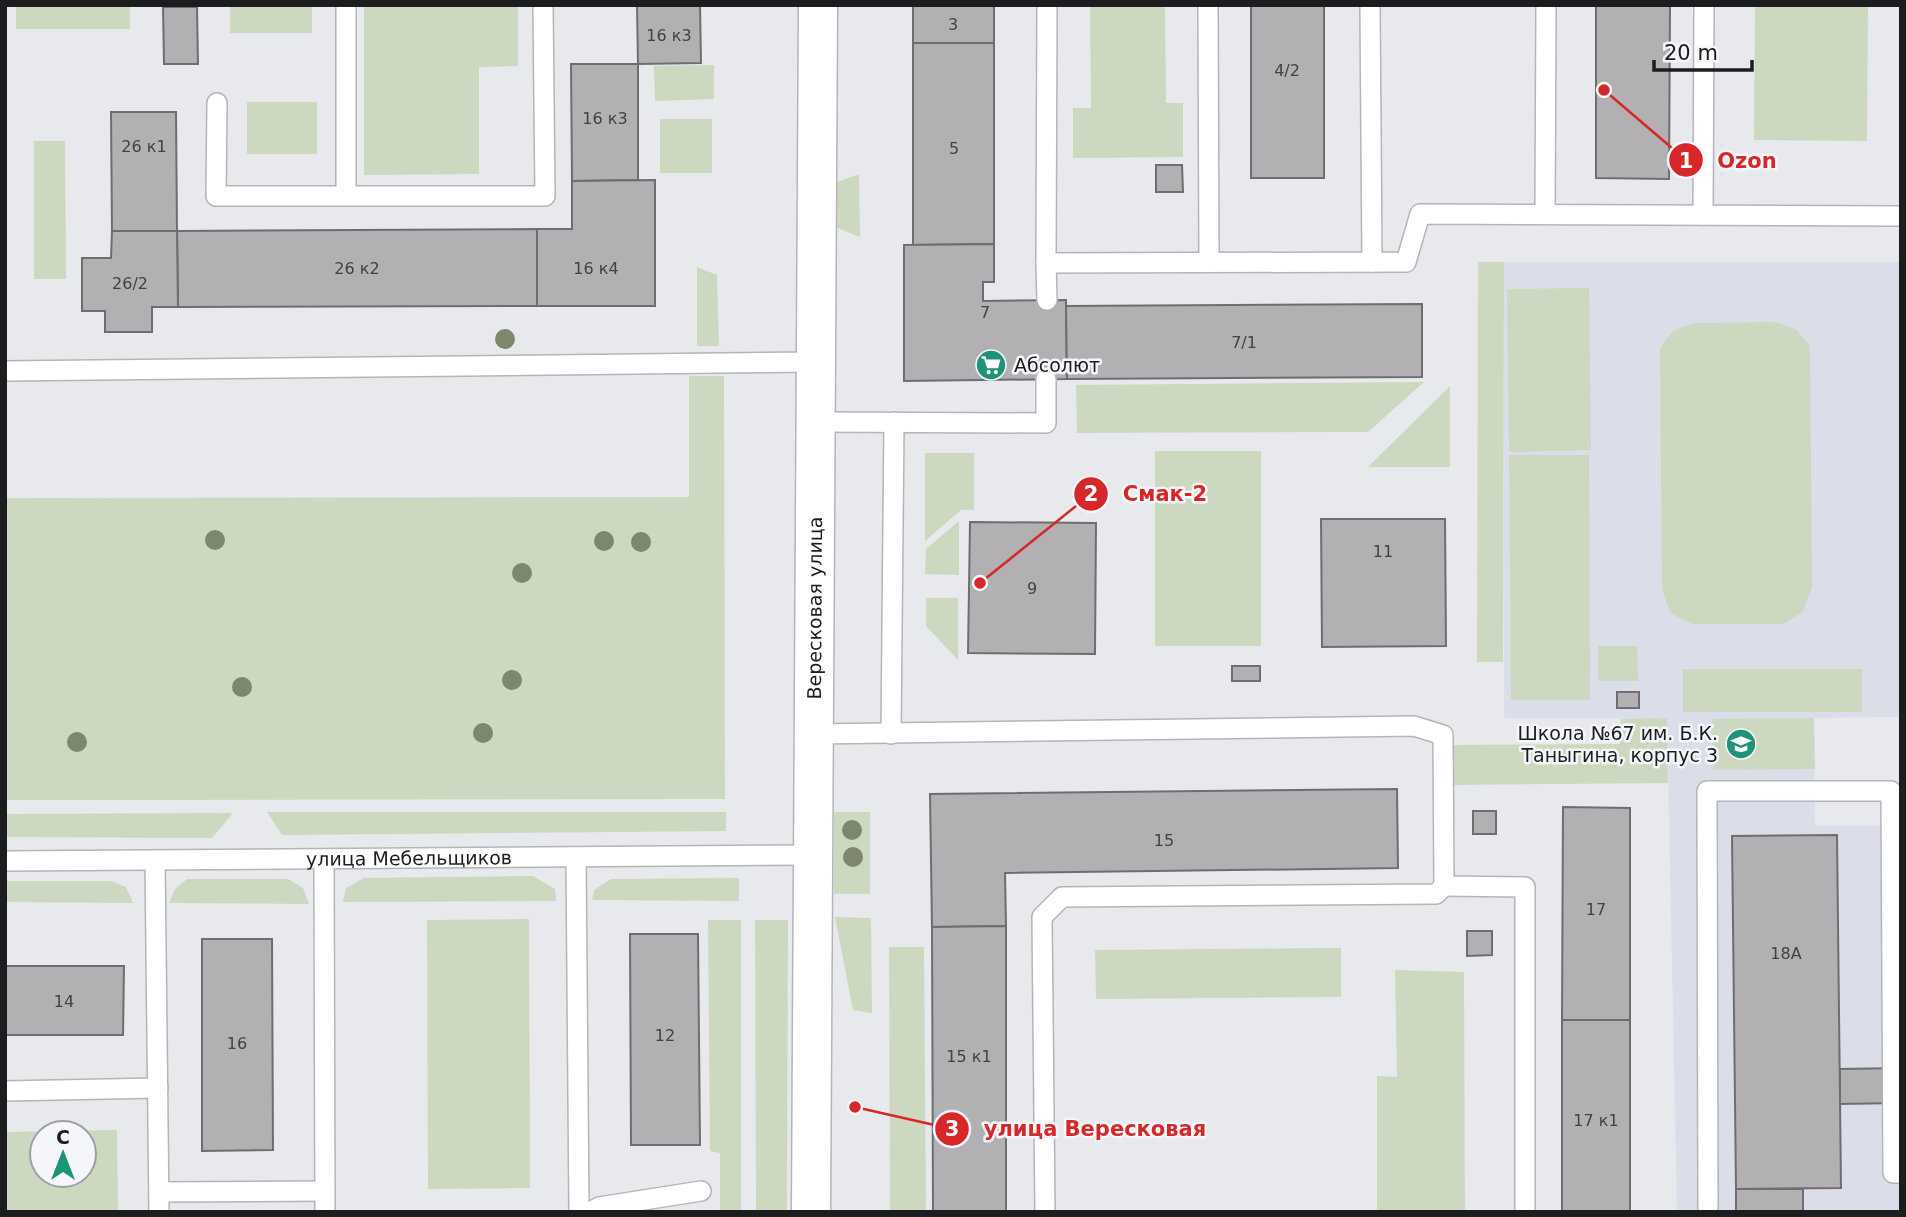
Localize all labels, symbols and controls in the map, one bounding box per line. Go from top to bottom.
house number: 3 [948,15,958,34]
house number: 16 к3 [646,26,692,45]
scale bar [1654,28,1752,72]
text: 20 m [1664,41,1718,65]
house number: 4/2 [1274,61,1300,80]
house number: 16 к3 [582,109,628,128]
house number: 26 к1 [121,137,167,156]
house number: 5 [949,139,959,158]
callout: Ozon [1669,139,1791,181]
text: 1 [1679,149,1693,173]
text: Ozon [1717,149,1777,173]
house number: 26 к2 [334,259,380,278]
house number: 16 к4 [573,259,619,278]
house number: 26/2 [112,274,148,293]
house number: 7 [980,303,990,322]
house number: 7/1 [1231,333,1257,352]
supermarket icon: Абсолют [974,348,1008,382]
place label: Абсолют [1014,354,1100,376]
callout: Смак-2 [1074,473,1221,515]
text: 2 [1084,482,1098,506]
text: Смак-2 [1123,482,1207,506]
street label: Вересковая улица [803,517,826,699]
house number: 11 [1373,542,1393,561]
house number: 9 [1027,579,1037,598]
place label: Школа №67 им. Б.К. Таныгина, корпус 3 [1517,722,1718,766]
school or university icon: Школа №67 им. Б.К. Таныгина, корпус 3 [1724,727,1758,761]
house number: 15 [1154,831,1174,850]
street label: улица Мебельщиков [306,846,512,870]
house number: 17 [1586,900,1606,919]
house number: 18А [1770,944,1802,963]
house number: 14 [54,992,74,1011]
house number: 12 [655,1026,675,1045]
house number: 16 [227,1034,247,1053]
house number: 15 к1 [946,1047,992,1066]
callout: улица Вересковая [935,1108,1220,1150]
house number: 17 к1 [1573,1111,1619,1130]
text: 3 [945,1117,959,1141]
text: улица Вересковая [984,1117,1206,1141]
north arrow [28,1119,98,1189]
text: С [56,1126,70,1148]

